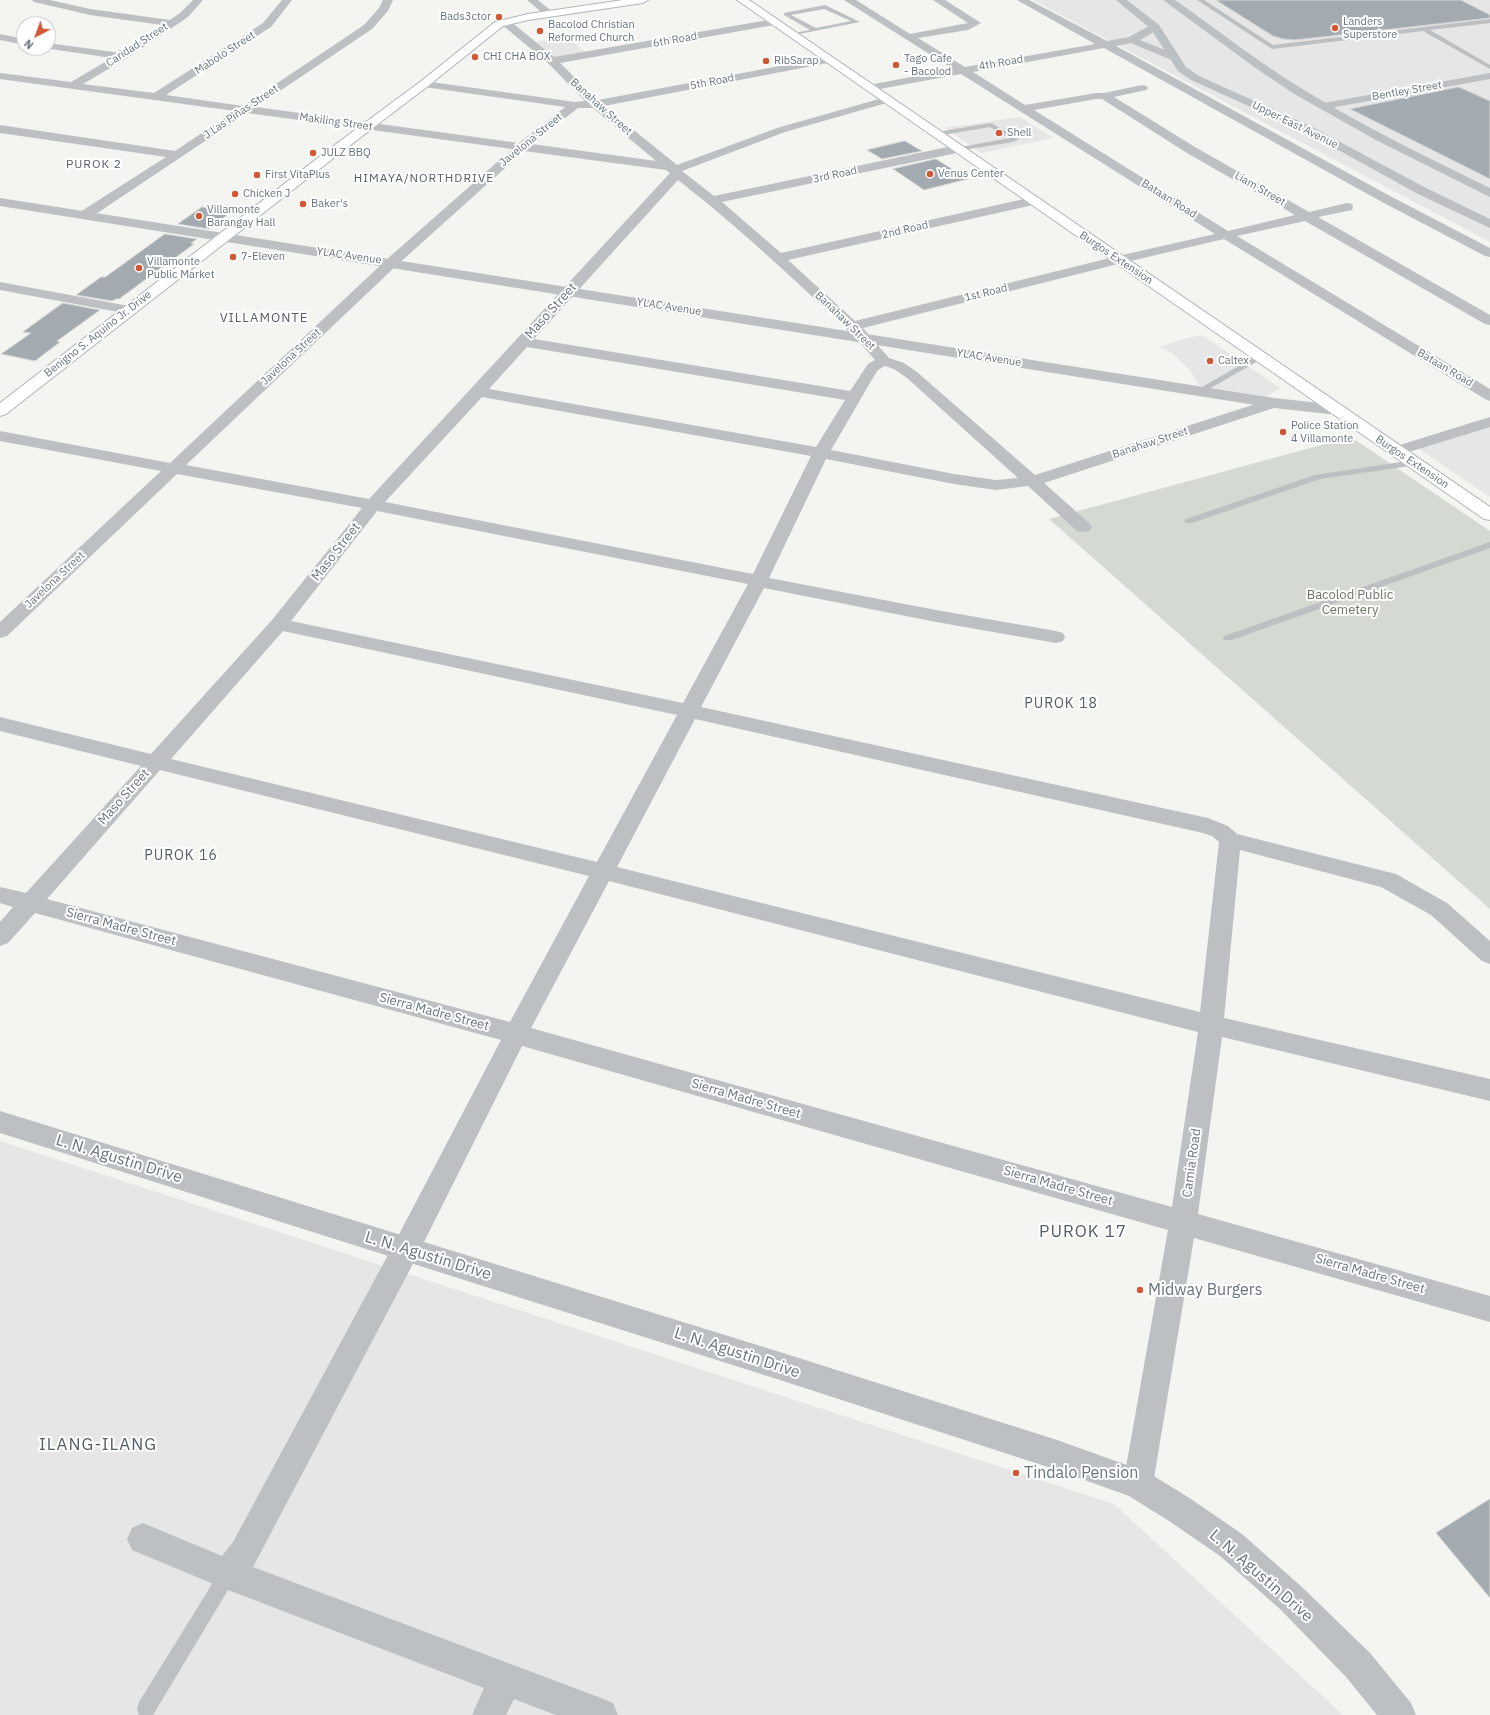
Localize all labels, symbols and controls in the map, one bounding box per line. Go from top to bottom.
place label: Bads3ctor [440,10,491,24]
marker: Bads3ctor [494,12,504,22]
place label: Landers Superstore [1343,15,1397,41]
north arrow [16,16,56,56]
place label: Bacolod Christian Reformed Church [548,18,635,44]
street label: Caridad Street [104,20,170,70]
marker: Landers Superstore [1330,23,1340,33]
marker: Bacolod Christian Reformed Church [535,26,545,36]
street label: Mabolo Street [192,29,258,77]
street label: 6th Road [652,30,698,50]
text: N [21,36,36,52]
place label: CHI CHA BOX [483,50,550,64]
marker: CHI CHA BOX [470,52,480,62]
place label: Tago Cafe - Bacolod [904,52,952,78]
street label: 4th Road [978,53,1024,73]
place label: RibSarap [774,54,819,68]
marker: RibSarap [761,56,771,66]
marker: Tago Cafe - Bacolod [891,60,901,70]
street label: 5th Road [689,71,735,93]
street label: Banahaw Street [567,76,635,138]
street label: Bentley Street [1371,78,1443,104]
street label: J Las Piñas Street [201,82,281,142]
street label: Upper East Avenue [1250,99,1340,151]
street label: Makiling Street [298,110,374,134]
street label: Javelona Street [497,111,565,169]
place label: Shell [1007,126,1032,140]
marker: Shell [994,128,1004,138]
place label: JULZ BBQ [321,146,371,160]
marker: JULZ BBQ [308,148,318,158]
district label: PUROK 2 [66,158,122,172]
street label: 3rd Road [812,164,858,186]
place label: Venus Center [938,167,1004,181]
place label: First VitaPlus [265,168,330,182]
marker: Venus Center [925,169,935,179]
street label: Liam Street [1232,169,1288,209]
marker: First VitaPlus [252,170,262,180]
district label: HIMAYA/NORTHDRIVE [354,172,494,186]
street label: Bataan Road [1139,177,1199,221]
place label: Chicken J [243,187,290,201]
marker: Chicken J [230,189,240,199]
place label: Baker's [311,197,348,211]
marker: Baker's [298,199,308,209]
place label: Villamonte Barangay Hall [207,203,275,229]
marker: Villamonte Barangay Hall [194,211,204,221]
street label: 2nd Road [881,218,929,242]
street label: Burgos Extension [1077,229,1155,287]
street label: YLAC Avenue [316,245,382,267]
place label: 7-Eleven [241,250,285,264]
marker: 7-Eleven [228,252,238,262]
place label: Villamonte Public Market [147,255,215,281]
marker: Villamonte Public Market [134,263,144,273]
street label: Maso Street [522,280,580,342]
street label: 1st Road [963,281,1009,305]
street label: Benigno S. Aquino Jr. Drive [42,288,154,380]
street label: Banahaw Street [812,289,878,353]
street label: YLAC Avenue [636,295,702,319]
district label: VILLAMONTE [220,310,308,326]
street label: Javelona Street [258,326,324,388]
street label: YLAC Avenue [956,346,1022,370]
street label: Bataan Road [1415,346,1475,390]
place label: Caltex [1218,354,1249,368]
marker: Caltex [1205,356,1215,366]
place label: Police Station 4 Villamonte [1291,419,1359,445]
street label: Banahaw Street [1111,425,1189,461]
marker: Police Station 4 Villamonte [1278,427,1288,437]
street label: Burgos Extension [1373,433,1451,491]
street label: Maso Street [308,520,364,584]
street label: Javelona Street [22,549,88,611]
park label: Bacolod Public Cemetery [1307,587,1393,618]
district label: PUROK 18 [1024,696,1098,712]
street label: Maso Street [95,766,153,828]
district label: PUROK 16 [144,848,218,864]
street label: Sierra Madre Street [64,905,178,949]
street label: Sierra Madre Street [377,990,491,1034]
street label: Sierra Madre Street [690,1076,802,1122]
street label: Camia Road [1179,1127,1205,1199]
street label: L. N. Agustin Drive [54,1131,184,1187]
street label: Sierra Madre Street [1002,1163,1114,1209]
district label: PUROK 17 [1039,1222,1127,1242]
street label: L. N. Agustin Drive [363,1228,493,1284]
street label: Sierra Madre Street [1314,1251,1426,1297]
place label: Midway Burgers [1148,1280,1262,1300]
marker: Midway Burgers [1135,1285,1145,1295]
street label: L. N. Agustin Drive [672,1324,802,1382]
district label: ILANG-ILANG [39,1435,157,1455]
place label: Tindalo Pension [1024,1463,1138,1483]
marker: Tindalo Pension [1011,1468,1021,1478]
street label: L. N. Agustin Drive [1205,1526,1317,1626]

